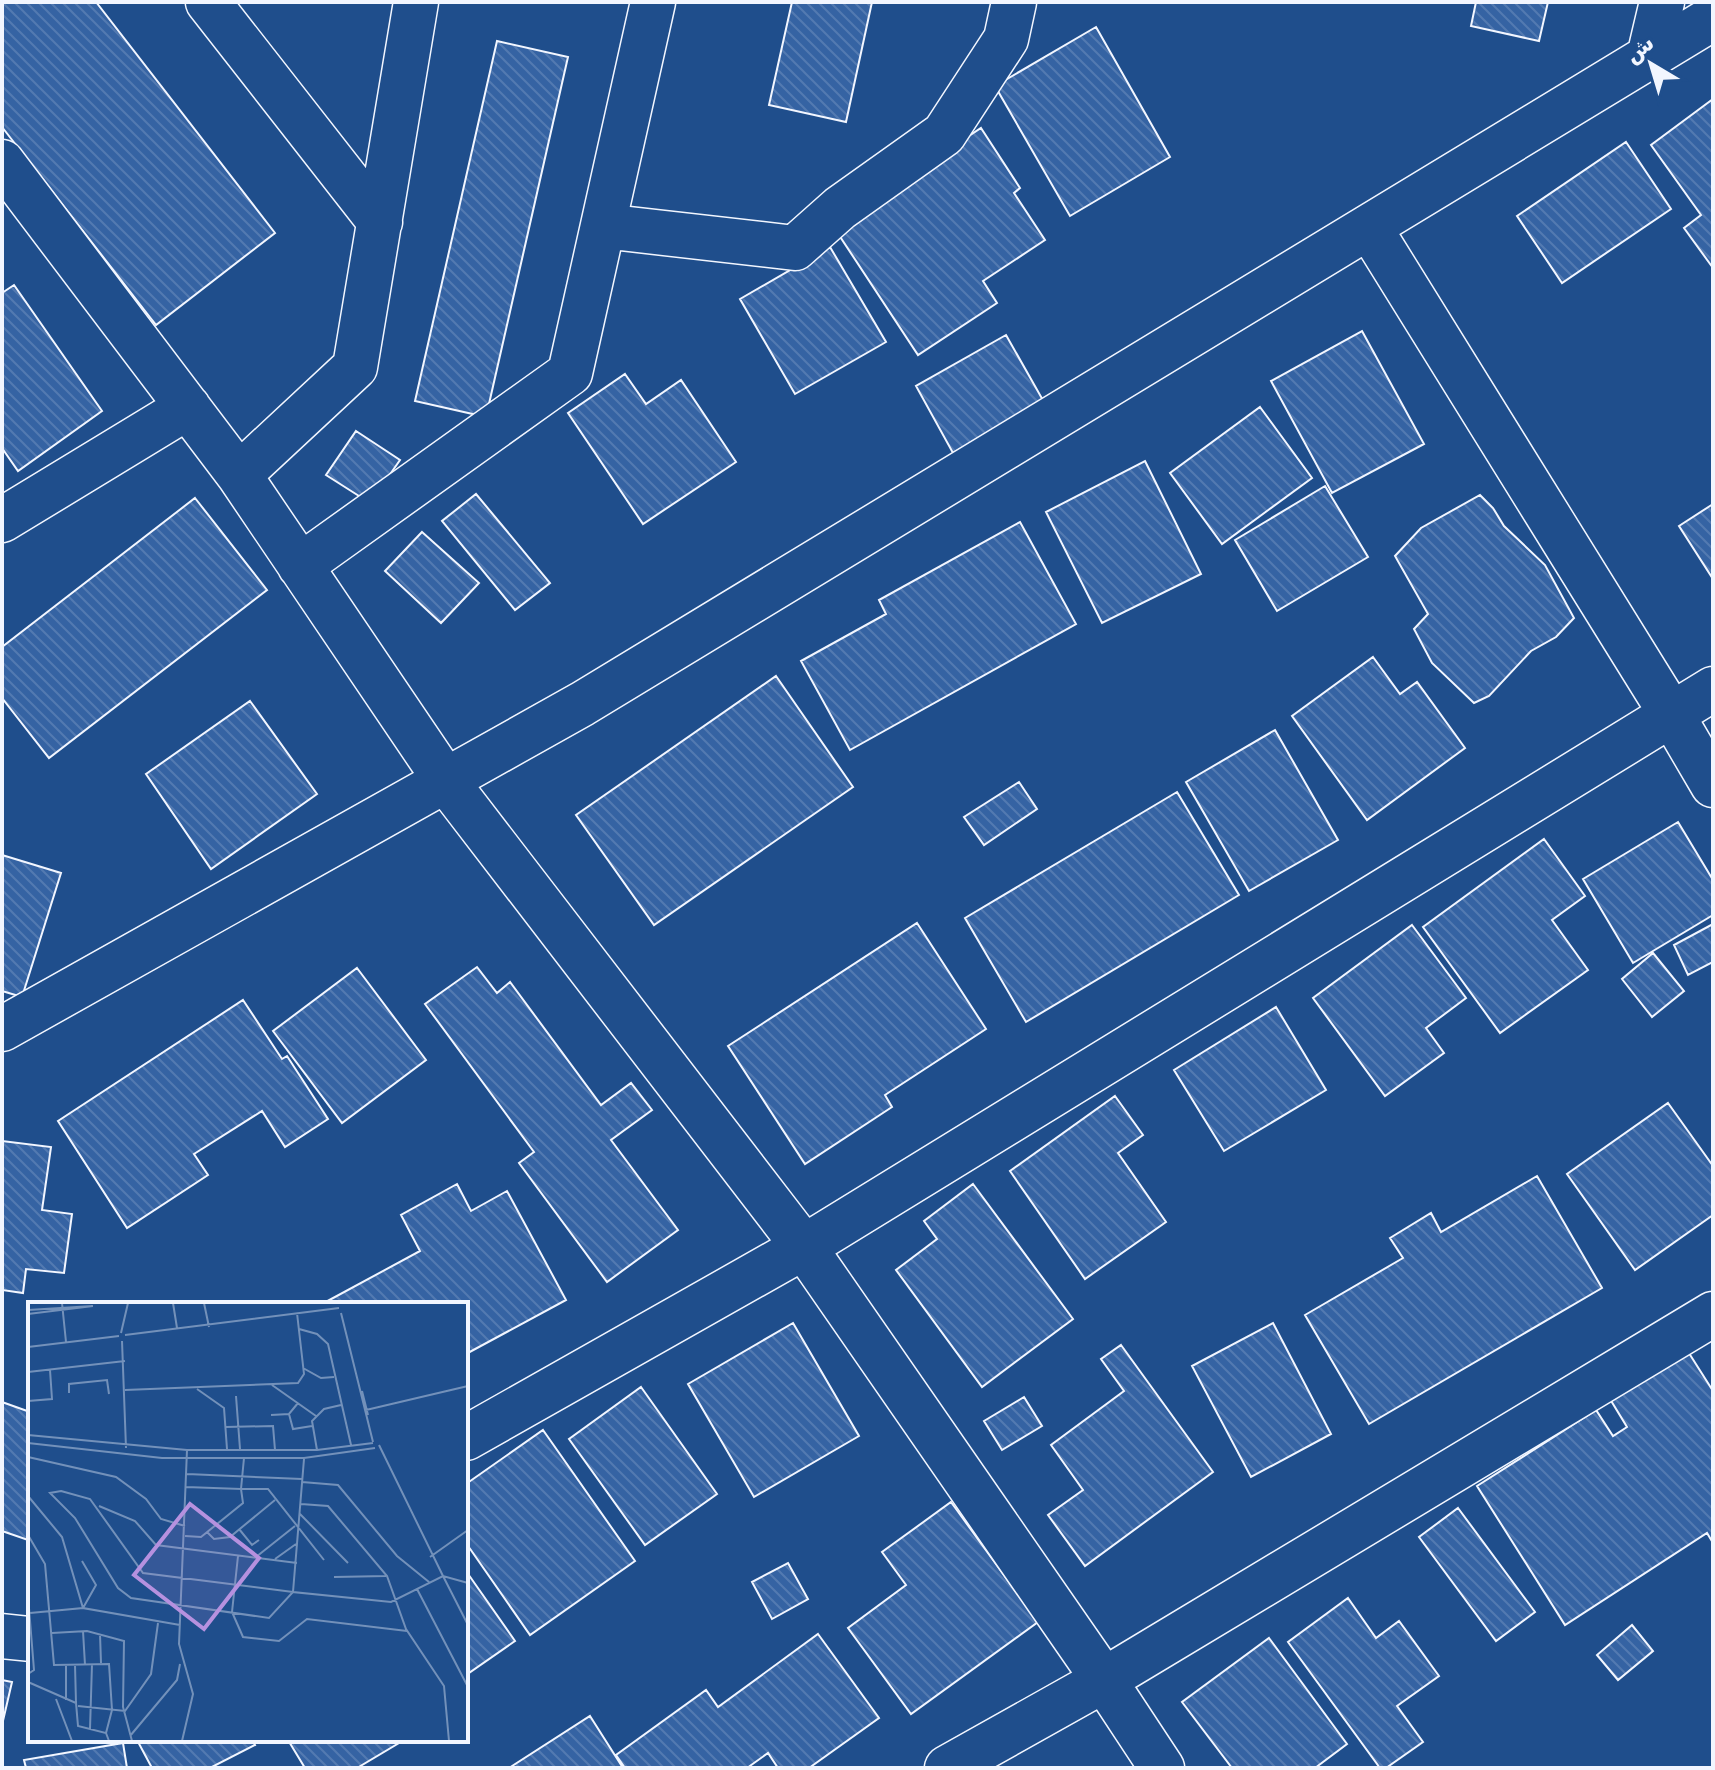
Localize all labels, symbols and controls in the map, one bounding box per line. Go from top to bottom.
north arrow [1611,24,1691,104]
text: ش [1619,29,1659,68]
inset map [28,1302,468,1742]

